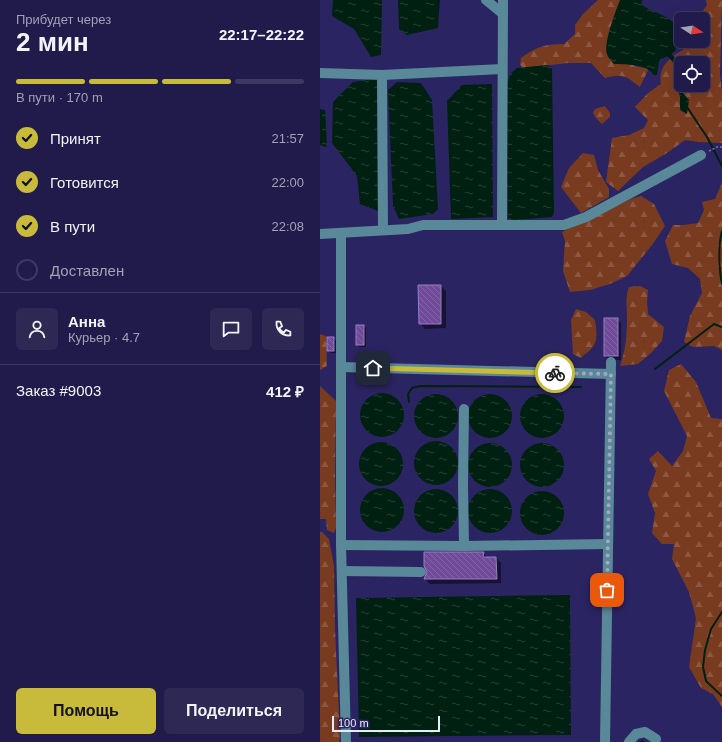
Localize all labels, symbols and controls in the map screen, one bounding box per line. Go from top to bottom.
text: Прибудет через [16,12,111,27]
north arrow [674,12,710,48]
map controls [674,12,710,92]
text: 22:17–22:22 [219,26,304,43]
text: 2 мин [16,27,89,57]
button: locate [674,56,710,92]
text: В пути · 170 m [16,90,103,105]
icon: check [16,127,38,149]
text: Принят [50,130,101,147]
text: 21:57 [271,131,304,146]
icon: check [16,171,38,193]
text: Готовится [50,174,119,191]
text: 22:00 [271,175,304,190]
icon: check [16,215,38,237]
text: В пути [50,218,95,235]
text: 22:08 [271,219,304,234]
text: Доставлен [50,262,124,279]
button: person [16,308,58,350]
button: chat [210,308,252,350]
button: phone [262,308,304,350]
text: Анна [68,313,105,330]
text: Курьер · 4.7 [68,330,140,345]
pin [356,351,390,385]
courier [535,353,575,393]
icon: home [362,357,384,379]
icon: bike [544,362,566,384]
text: Заказ #9003 [16,382,101,399]
text: 412 ₽ [266,383,304,400]
pin [590,573,624,607]
icon: bag [596,579,618,601]
button: Помощь [16,688,156,734]
button: Поделиться [164,688,304,734]
scale bar [332,714,440,733]
text: 100 m [338,717,369,729]

